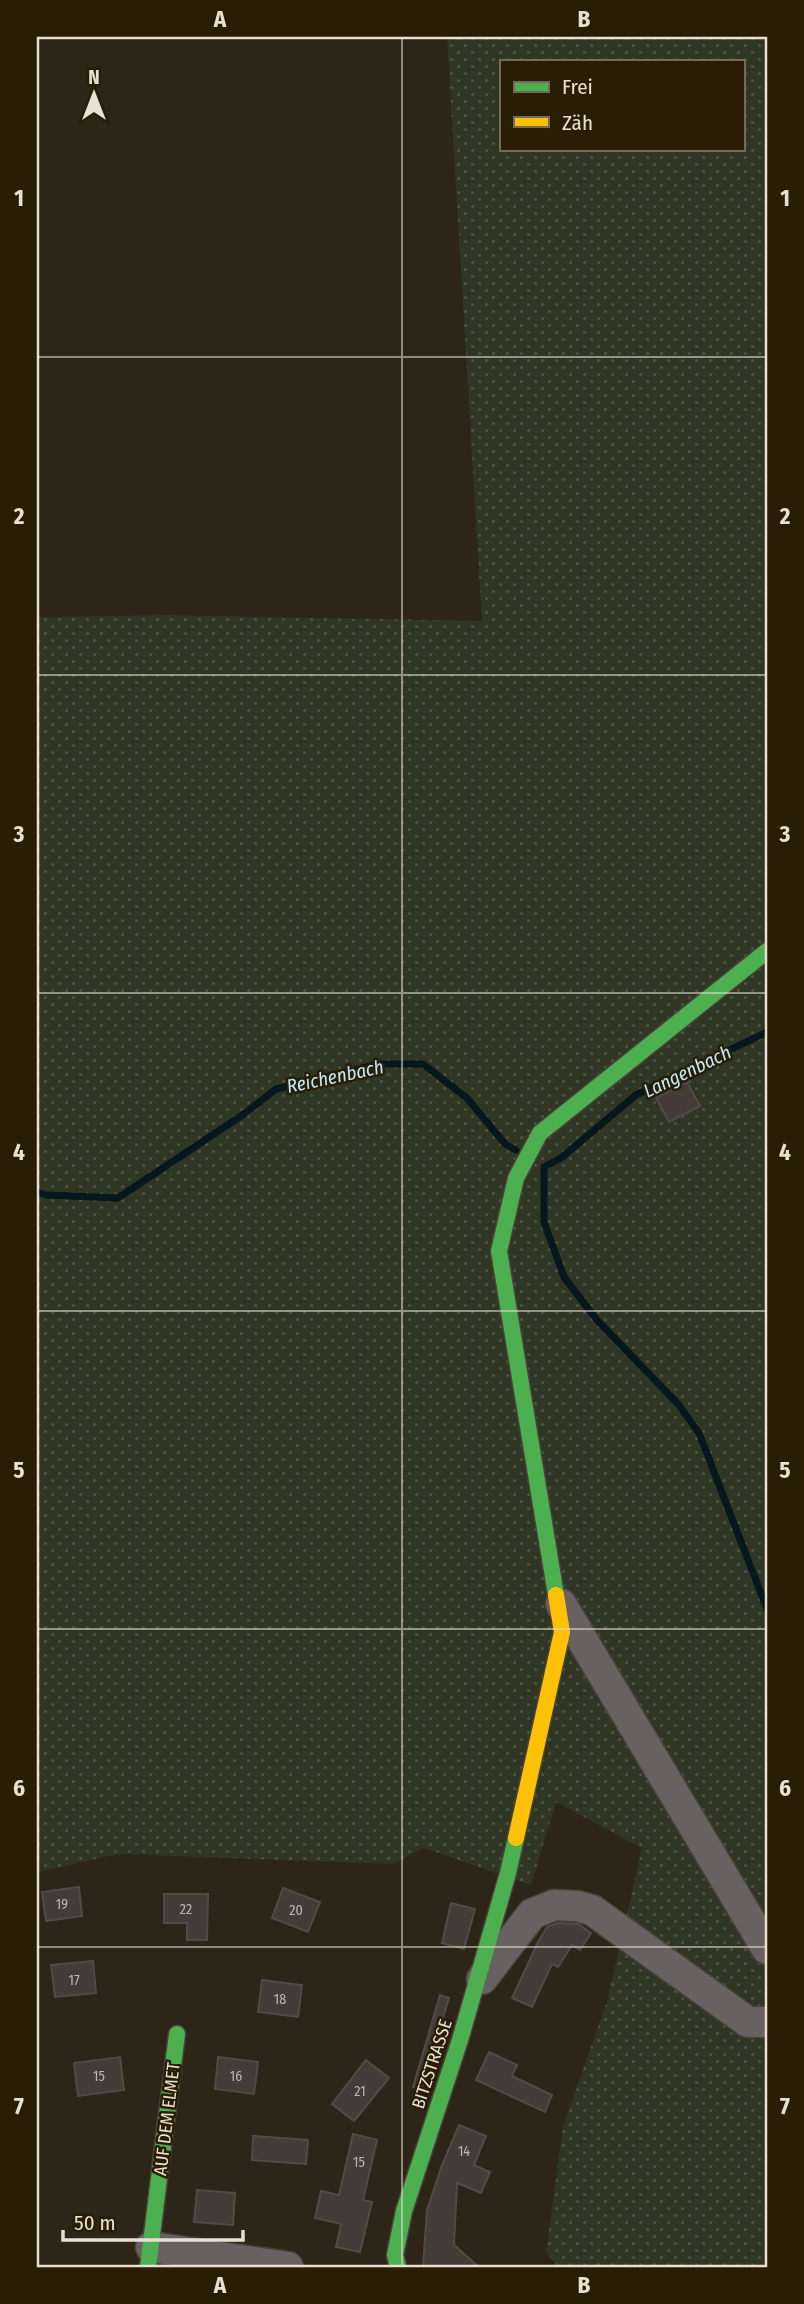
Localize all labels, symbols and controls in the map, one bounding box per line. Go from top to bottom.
text: A [213,5,227,33]
text: B [578,5,591,33]
north arrow [60,60,130,130]
legend [500,60,744,150]
text: N [88,66,100,89]
text: Frei [562,74,593,100]
text: Zäh [562,110,593,136]
text: 1 [14,184,24,212]
text: 1 [780,184,790,212]
text: 2 [13,502,25,530]
text: 2 [779,502,791,530]
text: 3 [13,820,25,848]
text: 3 [779,820,791,848]
water label: Langenbach [640,1040,735,1103]
water label: Reichenbach [284,1055,386,1098]
text: 4 [13,1138,25,1166]
text: 4 [779,1138,791,1166]
text: 5 [13,1456,25,1484]
text: 5 [779,1456,791,1484]
text: 6 [13,1774,25,1802]
text: 6 [779,1774,791,1802]
house number: 19 [56,1896,68,1913]
house number: 22 [180,1901,192,1918]
house number: 20 [289,1902,303,1919]
house number: 17 [68,1972,80,1989]
house number: 18 [274,1991,286,2008]
street label: BITZSTRASSE [407,2016,457,2112]
street label: AUF DEM ELMET [149,2061,185,2177]
house number: 15 [93,2068,105,2085]
house number: 16 [230,2068,242,2085]
house number: 21 [354,2083,366,2100]
text: 7 [14,2092,24,2120]
text: 7 [780,2092,790,2120]
house number: 14 [458,2143,470,2160]
house number: 15 [353,2154,365,2171]
scale bar [63,2199,243,2243]
text: 50 m [74,2210,116,2236]
text: A [213,2271,227,2299]
text: B [578,2271,591,2299]

